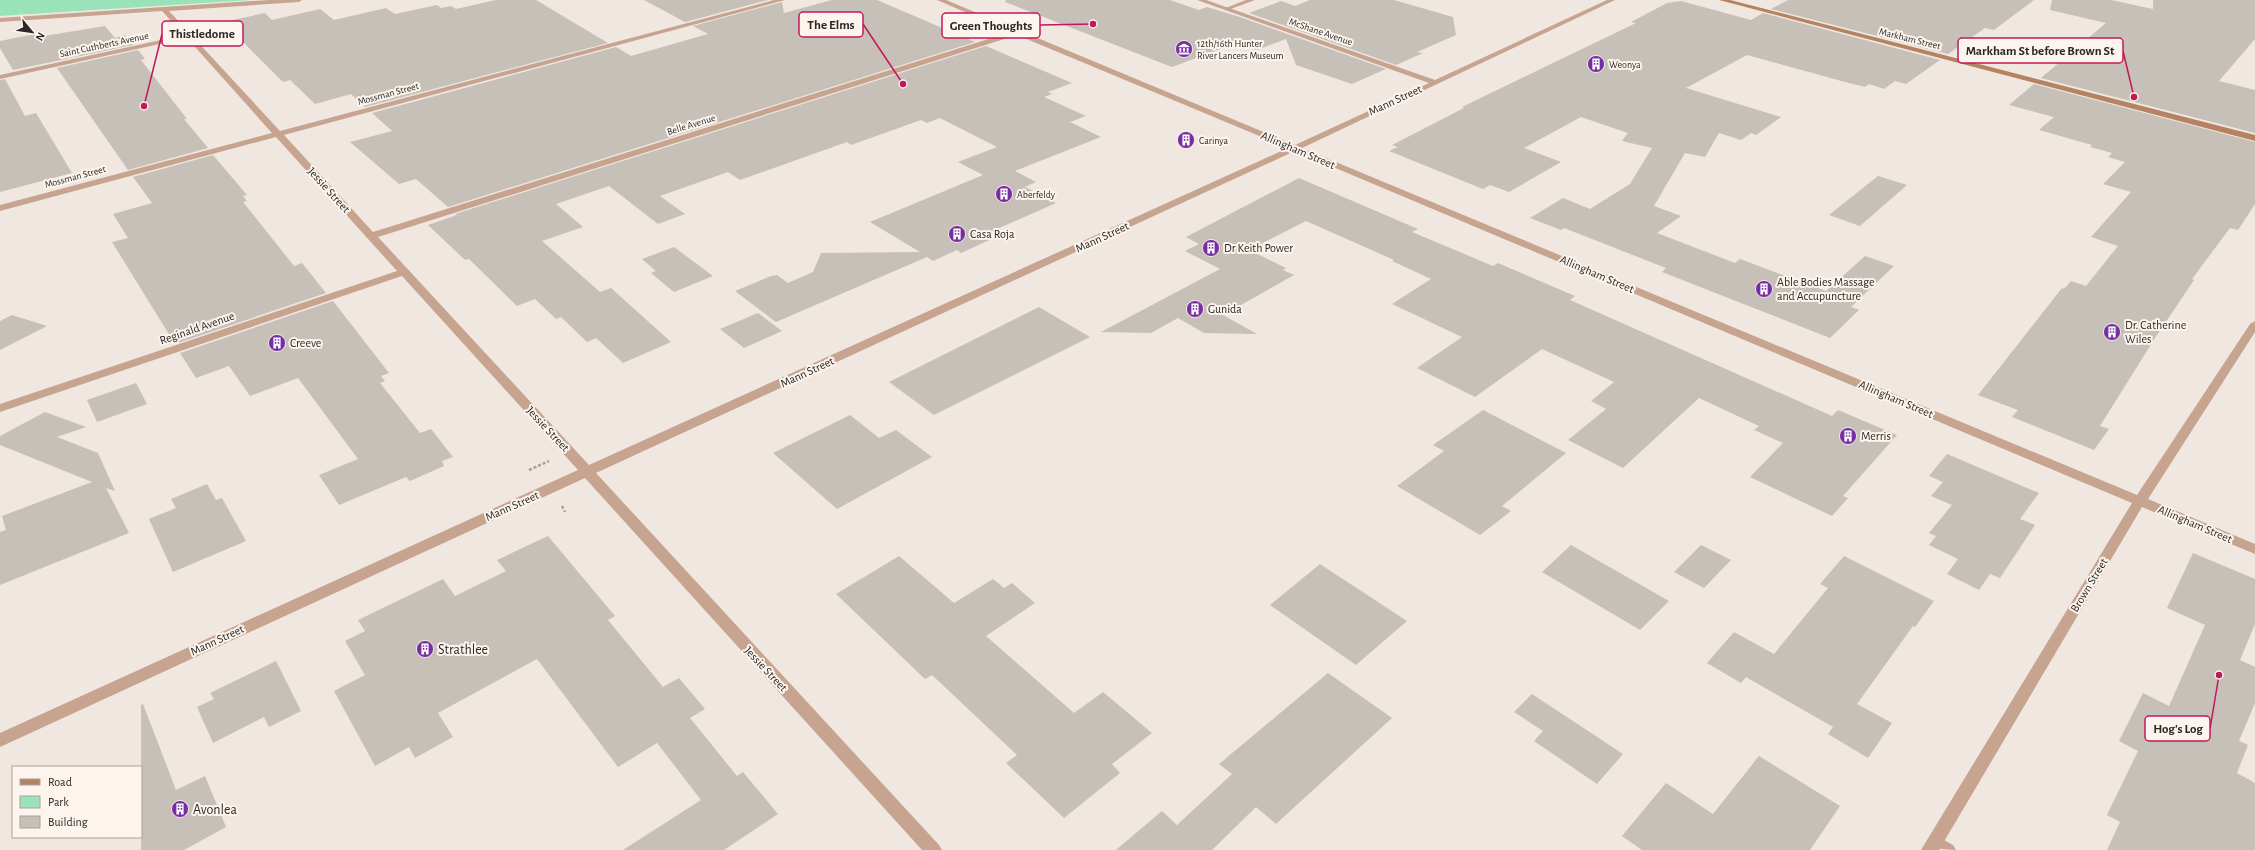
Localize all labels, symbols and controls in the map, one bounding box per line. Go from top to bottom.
north arrow [12,12,52,52]
callout: The Elms [799,12,863,37]
callout: Green Thoughts [942,13,1040,38]
street label: McShane Avenue [1288,16,1354,48]
text: The Elms [807,19,855,32]
text: Green Thoughts [950,20,1032,33]
callout: Thistledome [162,21,243,46]
street label: Markham Street [1878,26,1942,52]
text: Thistledome [169,28,235,41]
text: N [34,31,47,43]
street label: Saint Cuthberts Avenue [59,31,150,59]
callout: Markham St before Brown St [1958,38,2123,63]
museum icon: 12th/16th Hunter River Lancers Museum [1174,39,1194,59]
place label: 12th/16th Hunter River Lancers Museum [1197,39,1284,61]
text: Markham St before Brown St [1966,45,2115,58]
building icon: Weonya [1586,54,1606,74]
place label: Weonya [1609,60,1641,70]
street label: Mossman Street [357,81,421,107]
street label: Mann Street [1367,82,1424,118]
street label: Belle Avenue [666,113,717,137]
street label: Allingham Street [1259,129,1337,171]
building icon: Carinya [1176,130,1196,150]
place label: Carinya [1199,136,1228,146]
street label: Mossman Street [44,164,108,190]
street label: Jessie Street [306,165,352,215]
building icon: Aberfeldy [994,184,1014,204]
place label: Aberfeldy [1017,190,1056,200]
street label: Mann Street [1074,219,1131,255]
building icon: Casa Roja [947,224,967,244]
place label: Casa Roja [970,228,1015,241]
building icon: Dr Keith Power [1201,238,1221,258]
place label: Dr Keith Power [1224,242,1293,254]
street label: Allingham Street [1558,253,1636,295]
place label: Able Bodies Massage and Accupuncture [1777,276,1875,302]
building icon: Able Bodies Massage and Accupuncture [1754,279,1774,299]
building icon: Gunida [1185,299,1205,319]
place label: Gunida [1208,303,1242,315]
street label: Reginald Avenue [158,310,236,346]
place label: Dr. Catherine Wiles [2125,319,2186,345]
building icon: Dr. Catherine Wiles [2102,322,2122,342]
building icon: Creeve [267,333,287,353]
place label: Creeve [290,337,321,349]
street label: Mann Street [779,354,836,390]
street label: Allingham Street [1857,378,1935,420]
street label: Jessie Street [524,404,572,454]
building icon: Merris [1838,426,1858,446]
place label: Merris [1861,430,1891,442]
street label: Mann Street [483,489,541,523]
street label: Allingham Street [2156,503,2234,545]
street label: Brown Street [2068,556,2110,614]
street label: Mann Street [189,622,246,658]
building icon: Strathlee [415,639,435,659]
place label: Strathlee [438,643,488,657]
street label: Jessie Street [742,644,790,694]
callout: Hog's Log [2145,716,2210,741]
text: Hog's Log [2153,723,2203,736]
legend [12,766,142,838]
text: Road [48,776,72,788]
text: Park [48,796,69,808]
building icon: Avonlea [170,799,190,819]
place label: Avonlea [193,803,237,817]
text: Building [48,816,88,828]

